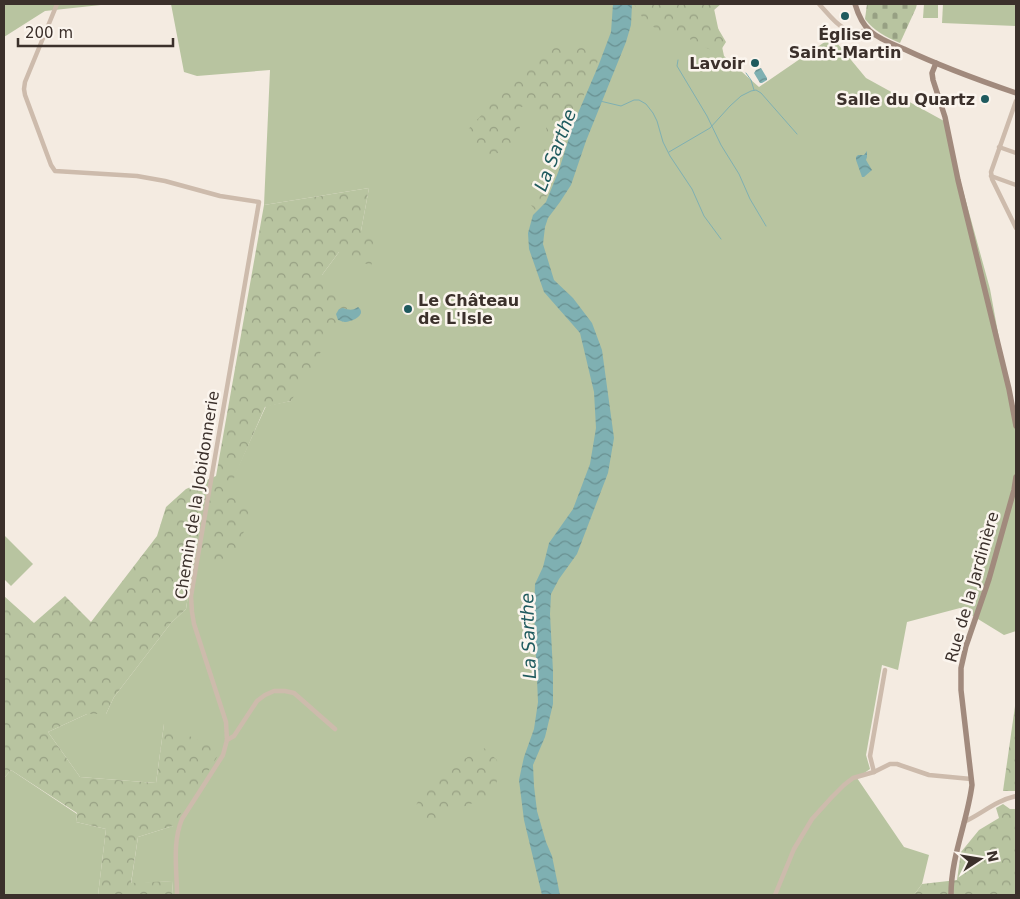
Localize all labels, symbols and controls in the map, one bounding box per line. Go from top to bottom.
marker: Église Saint-Martin [839,10,851,22]
scale bar [18,15,172,47]
text: 200 m [25,24,73,42]
place label: Église Saint-Martin [789,25,901,62]
place label: Lavoir [689,54,745,73]
marker: Lavoir [749,57,761,69]
place label: Salle du Quartz [836,90,975,109]
marker: Salle du Quartz [979,93,991,105]
water label: La Sarthe [530,106,580,194]
place label: Le Château de L'Isle [418,291,519,328]
marker: Le Château de L'Isle [402,303,414,315]
street label: Chemin de la Jobidonnerie [171,389,223,601]
street label: Rue de la Jardinière [941,509,1003,665]
water label: La Sarthe [516,593,540,679]
north arrow [955,834,1005,884]
text: N [984,849,1002,864]

